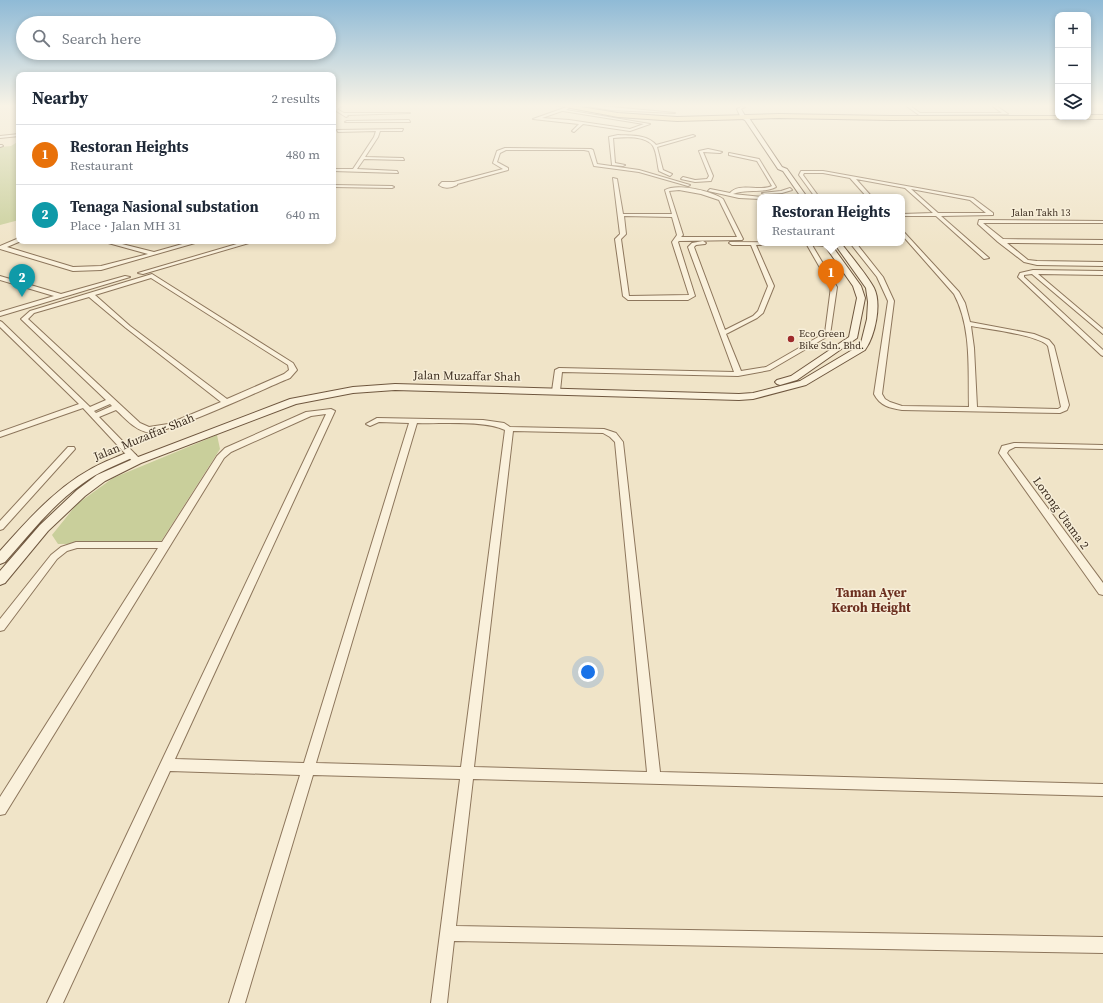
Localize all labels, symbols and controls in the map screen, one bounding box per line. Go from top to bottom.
map controls [1055,12,1091,120]
button: + [1055,12,1091,48]
search box [16,16,336,60]
icon: search [30,27,52,49]
text: Search here [62,28,141,49]
button: − [1055,48,1091,84]
button: layers [1055,84,1091,120]
text: Nearby [32,86,88,110]
text: 2 results [272,90,320,107]
text: Restoran Heights [70,136,189,157]
text: 1 [41,146,49,163]
text: 480 m [286,146,320,163]
text: Restaurant [70,157,133,174]
popup [757,194,905,246]
text: Tenaga Nasional substation [70,196,259,217]
text: Restoran Heights [772,201,890,222]
text: 2 [41,206,49,223]
text: 640 m [286,206,320,223]
street label: Jalan Takh 13 [1010,206,1071,219]
text: Place · Jalan MH 31 [70,217,181,234]
text: Restaurant [772,222,835,239]
pin: 1 [818,259,844,292]
pin: 2 [9,264,35,297]
place label: Eco Green Bike Sdn. Bhd. [799,327,864,352]
marker: Eco Green Bike Sdn. Bhd. [786,334,796,344]
street label: Jalan Muzaffar Shah [412,367,521,385]
street label: Jalan Muzaffar Shah [90,409,197,465]
street label: Lorong Utama 2 [1029,474,1093,552]
district label: Taman Ayer Keroh Height [831,584,911,616]
your location [578,662,598,682]

